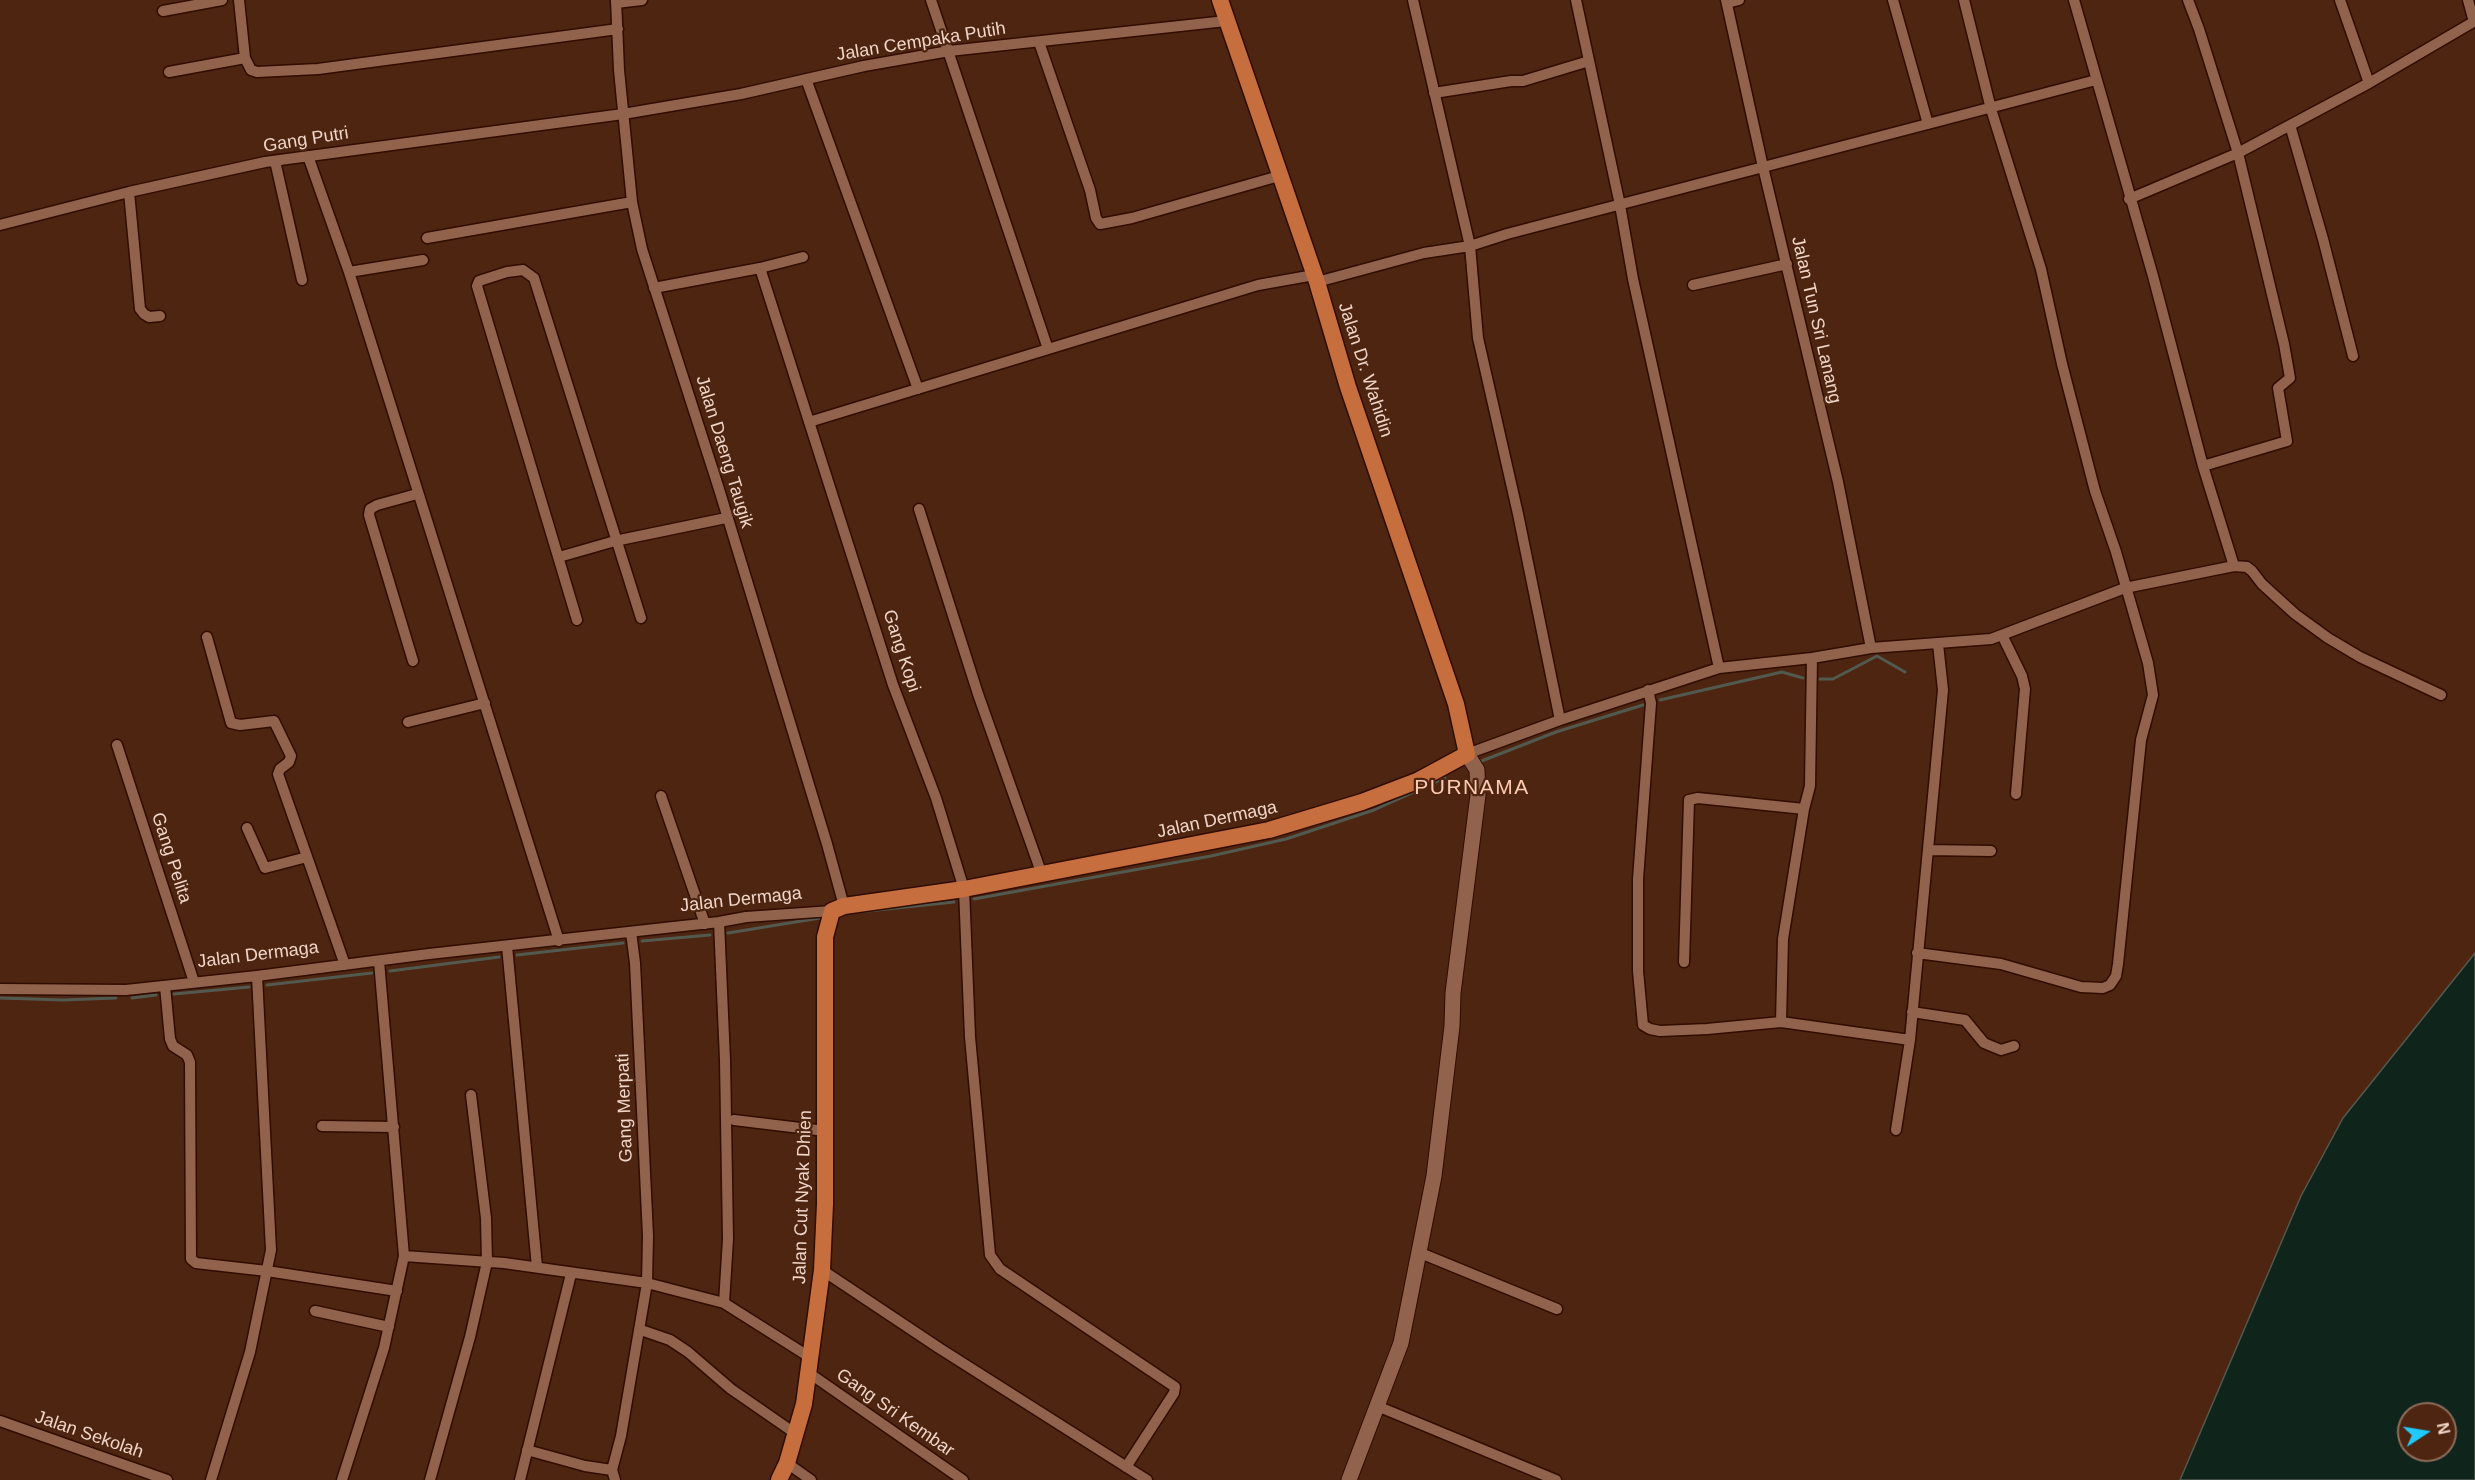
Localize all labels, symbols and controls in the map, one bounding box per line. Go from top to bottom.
street label: Jalan Cempaka Putih [835,18,1007,66]
street label: Gang Putri [262,123,350,157]
street label: Jalan Tun Sri Lanang [1786,235,1846,405]
street label: Jalan Dr. Wahidin [1333,300,1397,440]
street label: Jalan Daeng Taugik [691,373,757,531]
street label: Gang Kopi [878,607,924,695]
district label: PURNAMA [1414,775,1530,801]
street label: Jalan Dermaga [1155,797,1279,843]
street label: Gang Pelita [146,810,196,906]
street label: Jalan Dermaga [679,883,803,917]
street label: Jalan Dermaga [196,937,320,973]
street label: Gang Merpati [612,1053,638,1163]
street label: Jalan Cut Nyak Dhien [789,1110,817,1284]
street label: Gang Sri Kembar [832,1364,958,1462]
north arrow [2397,1402,2457,1462]
street label: Jalan Sekolah [32,1406,146,1464]
text: N [2434,1421,2453,1436]

